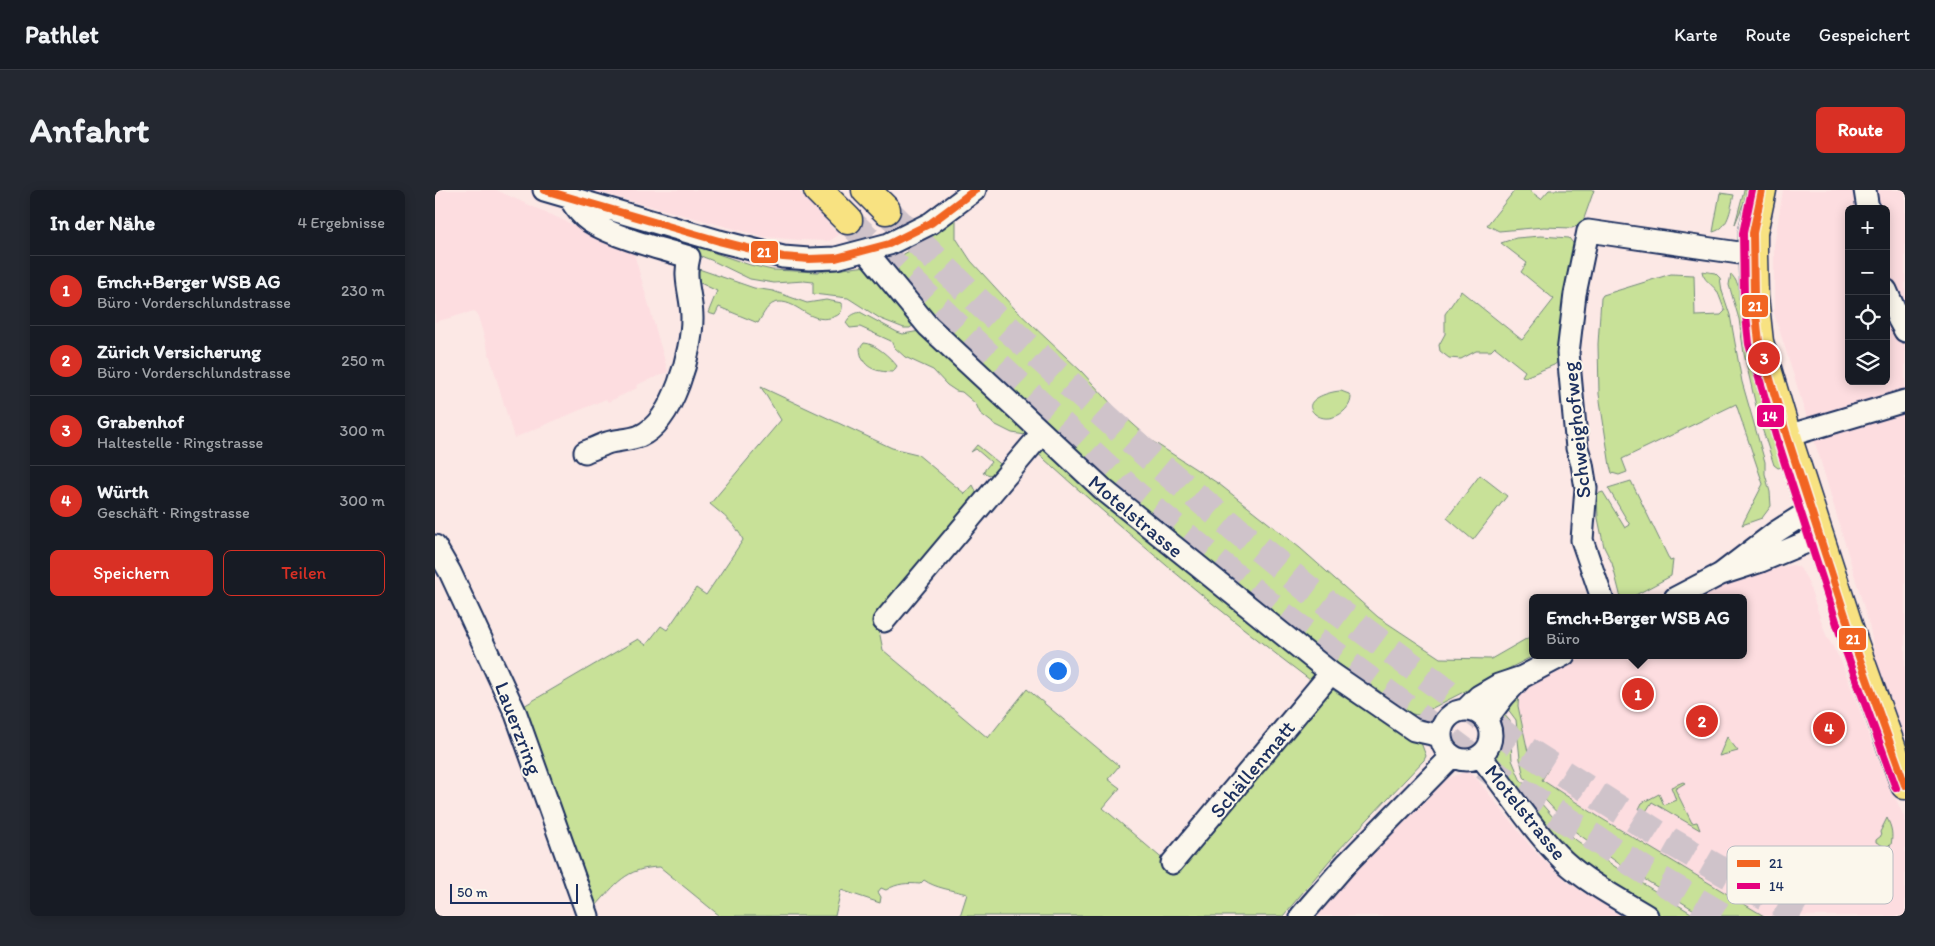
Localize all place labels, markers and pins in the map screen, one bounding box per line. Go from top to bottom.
pin: 3 [1748,339,1780,377]
pin: 1 [1622,675,1654,713]
pin: 2 [1686,702,1718,740]
pin: 4 [1813,709,1845,747]

